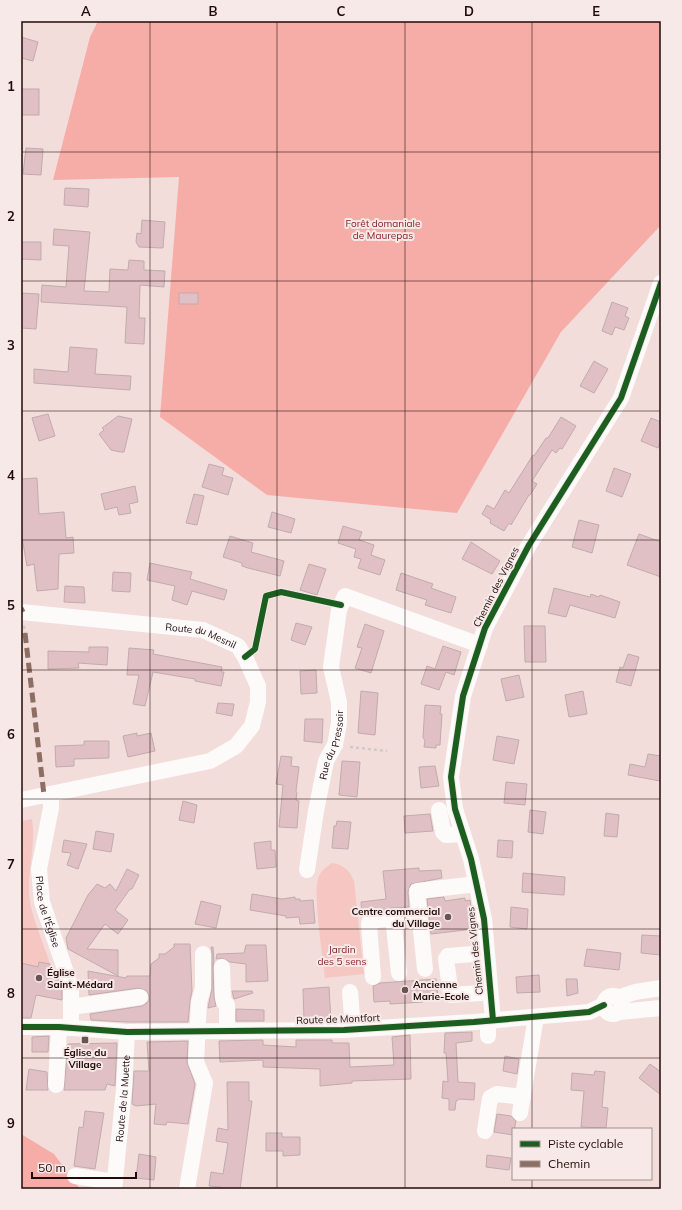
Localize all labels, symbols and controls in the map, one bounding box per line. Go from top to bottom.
text: A [81,3,91,19]
text: B [209,3,218,19]
text: C [337,3,346,19]
text: D [464,3,474,19]
text: E [592,3,600,19]
text: 1 [7,78,15,94]
text: 2 [7,208,15,224]
park label: Forêt domaniale de Maurepas [346,217,420,242]
text: 3 [7,337,15,353]
text: 4 [7,467,15,483]
street label: Chemin des Vignes [470,545,522,629]
text: 5 [7,597,15,613]
street label: Route du Mesnil [165,620,239,651]
street label: Rue du Pressoir [316,710,346,781]
text: 6 [7,726,15,742]
text: 7 [7,856,15,872]
street label: Place de l'Église [33,875,63,949]
place label: Centre commercial du Village [352,905,441,930]
street label: Chemin des Vignes [464,906,486,996]
marker: Centre commercial du Village [443,912,453,922]
park label: Jardin des 5 sens [318,943,366,968]
place label: Église Saint-Médard [47,966,113,991]
marker: Église Saint-Médard [34,973,44,983]
place label: Ancienne Marie-Ecole [413,978,470,1003]
text: 8 [7,985,15,1001]
marker: Ancienne Marie-Ecole [400,985,410,995]
street label: Route de Montfort [296,1011,381,1027]
marker: Église du Village [80,1035,90,1045]
place label: Église du Village [64,1046,106,1071]
street label: Route de la Muette [112,1055,132,1142]
text: 9 [7,1115,15,1131]
legend [512,1128,652,1180]
text: Piste cyclable [548,1136,623,1151]
scale bar [32,1154,136,1180]
text: Chemin [548,1156,590,1171]
text: 50 m [38,1160,66,1175]

